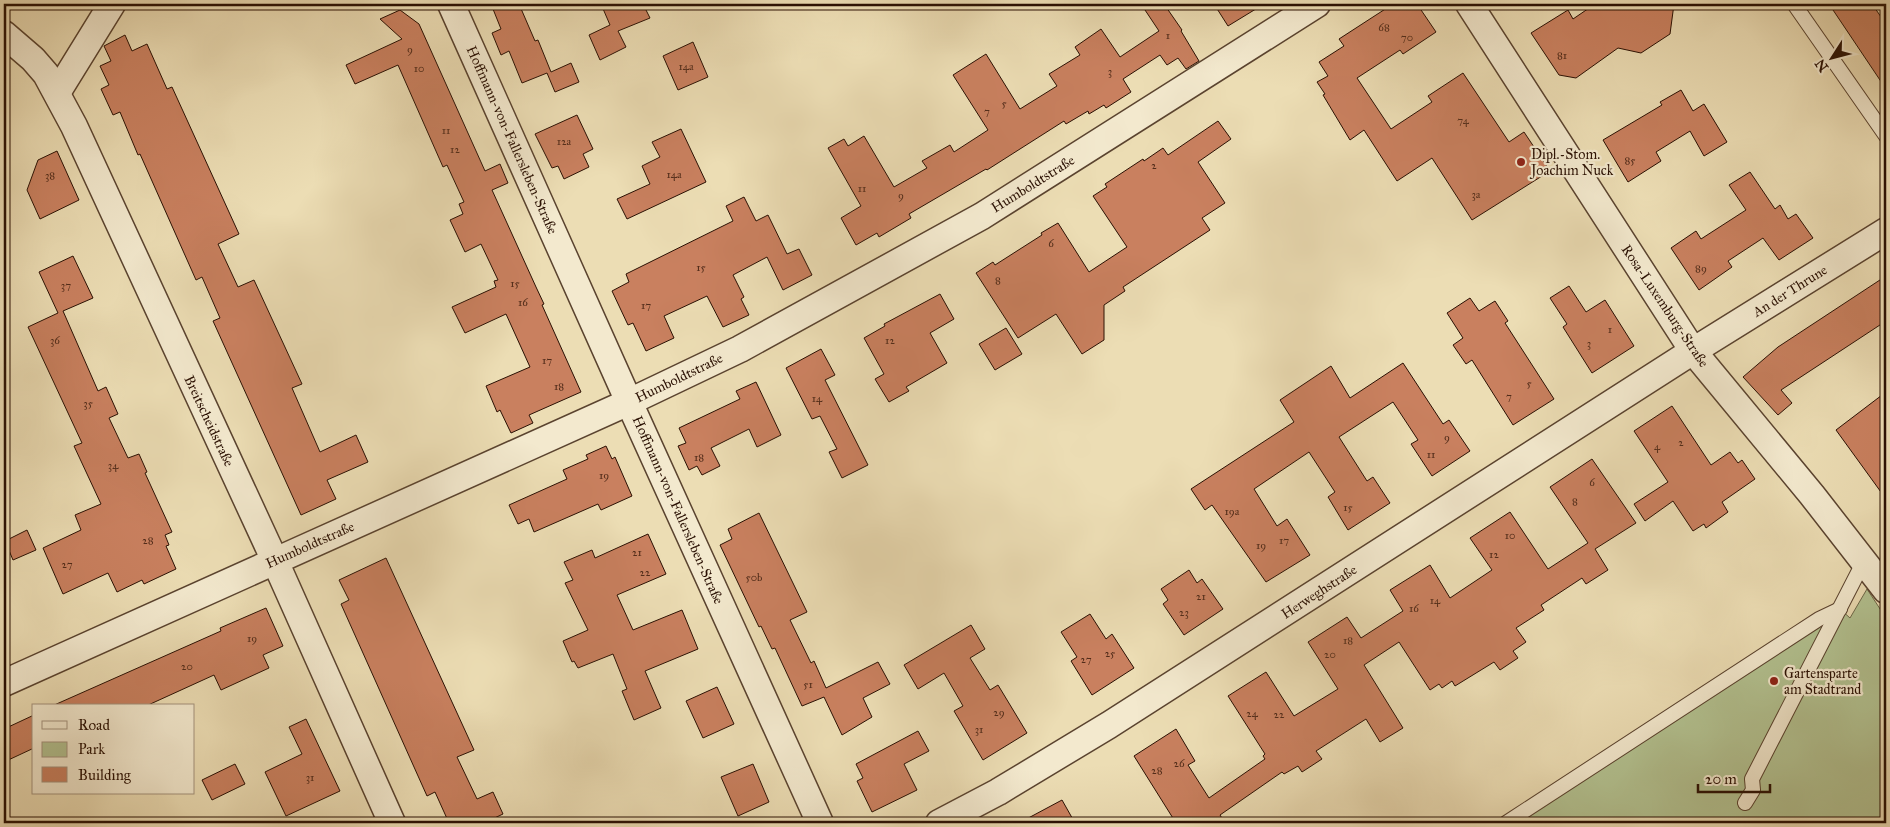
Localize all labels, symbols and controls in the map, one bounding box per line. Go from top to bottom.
house number: 68 [1378,21,1390,34]
house number: 1 [1166,29,1170,42]
house number: 70 [1401,31,1413,44]
north arrow [1808,32,1858,82]
house number: 9 [407,43,413,56]
street label: Hoffmann-von-Fallersleben-Straße [463,43,561,237]
house number: 81 [1557,49,1567,62]
text: N [1811,55,1832,75]
house number: 14a [678,60,694,73]
house number: 10 [414,62,424,75]
house number: 3 [1108,65,1112,78]
house number: 5 [1001,97,1007,110]
house number: 7 [984,105,990,118]
house number: 74 [1457,114,1470,127]
house number: 11 [442,124,450,137]
house number: 12a [557,135,572,148]
house number: 12 [450,143,460,156]
place label: Dipl.-Stom. Joachim Nuck [1529,146,1614,180]
street label: Humboldtstraße [988,152,1078,216]
house number: 85 [1625,154,1635,167]
marker: Dipl.-Stom. Joachim Nuck [1515,156,1527,168]
house number: 2 [1151,159,1157,172]
house number: 14a [666,168,682,181]
house number: 38 [45,169,55,182]
house number: 11 [858,182,866,195]
house number: 3a [1471,188,1481,201]
house number: 9 [898,189,904,202]
house number: 6 [1048,237,1054,250]
street label: Rosa-Luxemburg-Straße [1618,242,1712,371]
house number: 15 [696,261,706,274]
street label: An der Thrune [1749,261,1831,321]
house number: 89 [1695,262,1707,275]
house number: 8 [995,274,1001,287]
house number: 15 [510,277,520,290]
house number: 37 [61,279,71,292]
house number: 16 [518,296,528,309]
house number: 17 [641,299,651,312]
house number: 1 [1608,323,1612,336]
house number: 36 [50,334,60,347]
house number: 12 [885,334,895,347]
house number: 3 [1587,337,1591,350]
street label: Humboldtstraße [633,349,726,406]
house number: 17 [542,354,552,367]
street label: Breitscheidstraße [180,373,238,469]
house number: 5 [1526,377,1532,390]
house number: 18 [554,380,564,393]
house number: 7 [1506,390,1512,403]
house number: 14 [812,392,823,405]
house number: 35 [83,397,93,410]
street label: Hoffmann-von-Fallersleben-Straße [629,413,727,607]
house number: 9 [1444,431,1450,444]
house number: 2 [1678,436,1684,449]
house number: 4 [1654,440,1661,453]
house number: 11 [1427,448,1435,461]
house number: 18 [694,451,704,464]
house number: 34 [108,459,119,472]
house number: 19 [599,469,609,482]
house number: 6 [1589,476,1595,489]
house number: 8 [1572,495,1578,508]
house number: 15 [1343,501,1353,514]
house number: 19a [1225,505,1240,518]
street label: Humboldtstraße [263,518,357,572]
house number: 10 [1505,529,1515,542]
house number: 28 [142,534,154,547]
house number: 17 [1279,534,1289,547]
house number: 19 [1256,539,1266,552]
house number: 21 [632,546,642,559]
house number: 12 [1489,548,1499,561]
house number: 27 [62,558,73,571]
street label: Herweghstraße [1278,561,1360,623]
house number: 22 [640,566,651,579]
house number: 50b [746,571,762,584]
house number: 21 [1196,590,1206,603]
house number: 14 [1430,594,1441,607]
house number: 16 [1409,602,1419,615]
house number: 23 [1179,606,1189,619]
house number: 19 [247,632,257,645]
house number: 18 [1343,634,1353,647]
house number: 25 [1105,647,1115,660]
house number: 20 [1324,648,1336,661]
house number: 27 [1081,653,1092,666]
house number: 20 [181,660,193,673]
place label: Gartensparte am Stadtrand [1784,665,1861,698]
marker: Gartensparte am Stadtrand [1768,675,1780,687]
house number: 51 [803,678,813,691]
legend [32,704,195,794]
house number: 29 [993,706,1005,719]
house number: 24 [1246,707,1259,720]
house number: 22 [1274,708,1285,721]
text: Road [78,716,110,734]
house number: 31 [975,723,983,736]
text: Park [78,740,105,758]
house number: 26 [1173,757,1185,770]
scale bar [1698,762,1770,794]
house number: 28 [1151,764,1163,777]
text: Building [78,766,132,784]
text: 20 m [1705,770,1737,788]
house number: 31 [306,771,314,784]

